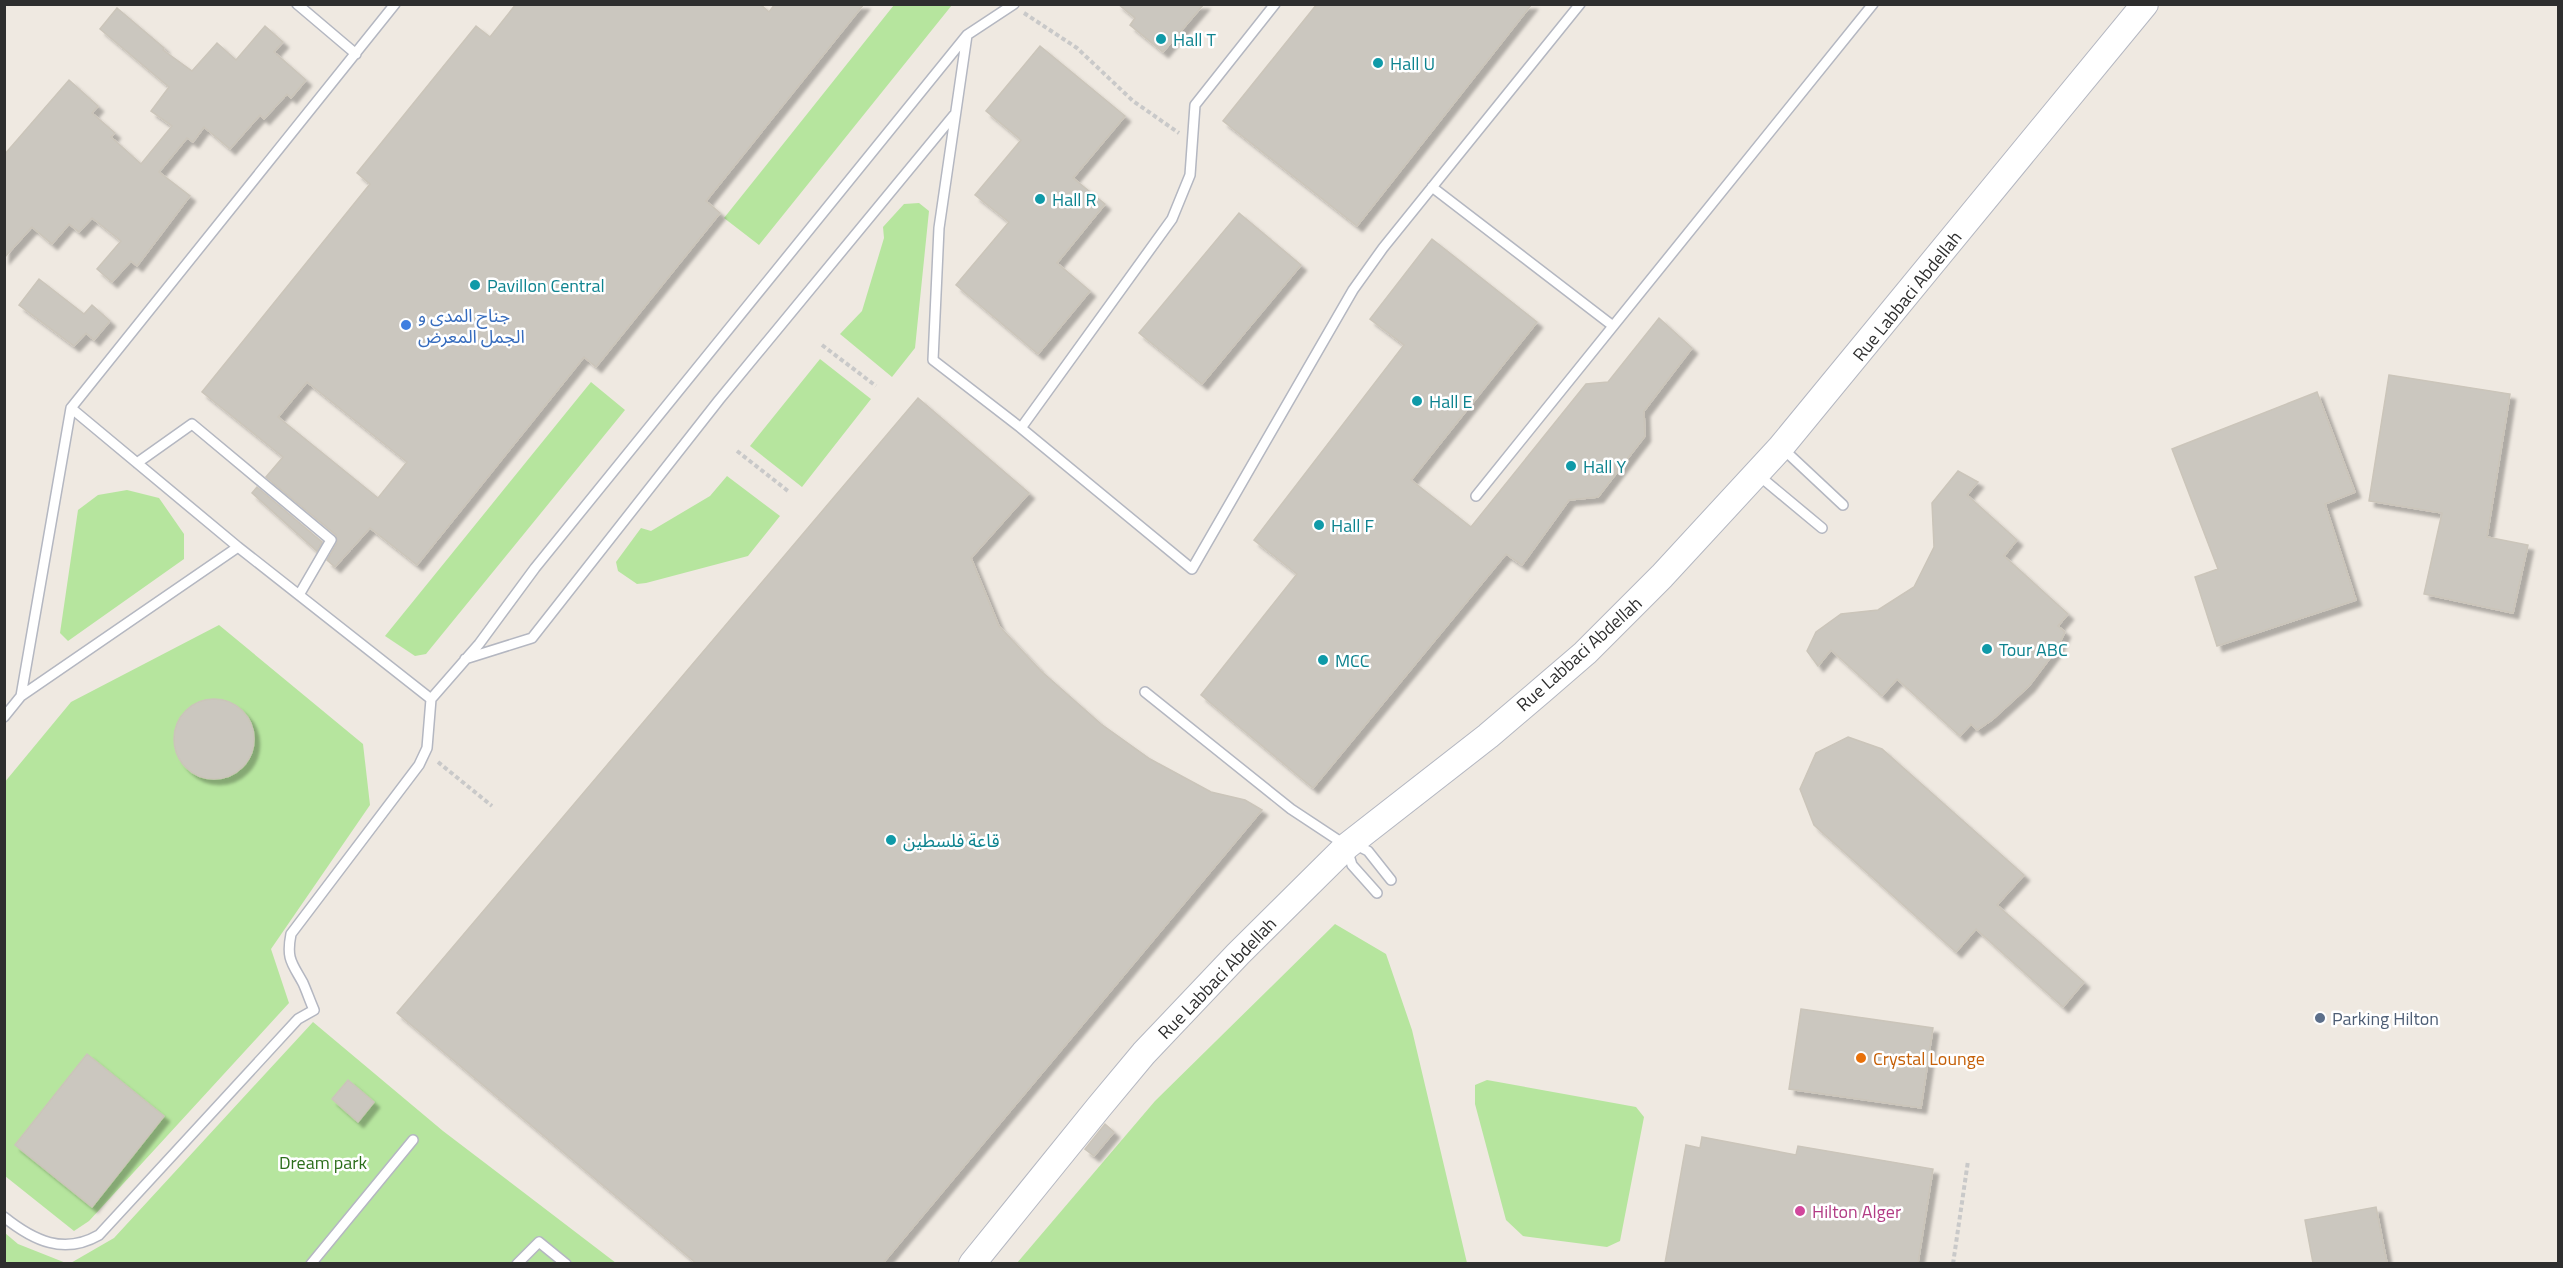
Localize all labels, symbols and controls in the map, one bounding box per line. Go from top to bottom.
place label: Hall T [1173,26,1216,53]
marker: Hall T [1154,32,1168,46]
place label: Hall U [1390,50,1435,77]
marker: Hall U [1371,56,1385,70]
place label: Hall R [1052,186,1097,213]
marker: Hall R [1033,192,1047,206]
street label: Rue Labbaci Abdellah [1846,225,1968,367]
place label: Pavillon Central [487,272,605,299]
marker: Pavillon Central [468,278,482,292]
place label: جناح المدى و الجمل المعرض [418,302,525,350]
marker: جناح المدى و الجمل المعرض [399,318,413,332]
place label: Hall E [1429,388,1472,415]
marker: Hall E [1410,394,1424,408]
place label: Hall Y [1583,453,1626,480]
marker: Hall Y [1564,459,1578,473]
place label: Hall F [1331,512,1374,539]
marker: Hall F [1312,518,1326,532]
street label: Rue Labbaci Abdellah [1510,590,1648,718]
place label: Tour ABC [1999,636,2068,663]
marker: Tour ABC [1980,642,1994,656]
place label: MCC [1335,647,1370,674]
marker: MCC [1316,653,1330,667]
place label: قاعة فلسطين [903,827,999,854]
marker: قاعة فلسطين [884,833,898,847]
street label: Rue Labbaci Abdellah [1151,911,1283,1045]
place label: Parking Hilton [2332,1005,2439,1032]
marker: Parking Hilton [2313,1011,2327,1025]
place label: Crystal Lounge [1873,1045,1985,1072]
marker: Crystal Lounge [1854,1051,1868,1065]
park label: Dream park [279,1149,367,1176]
place label: Hilton Alger [1812,1198,1901,1225]
marker: Hilton Alger [1793,1204,1807,1218]

